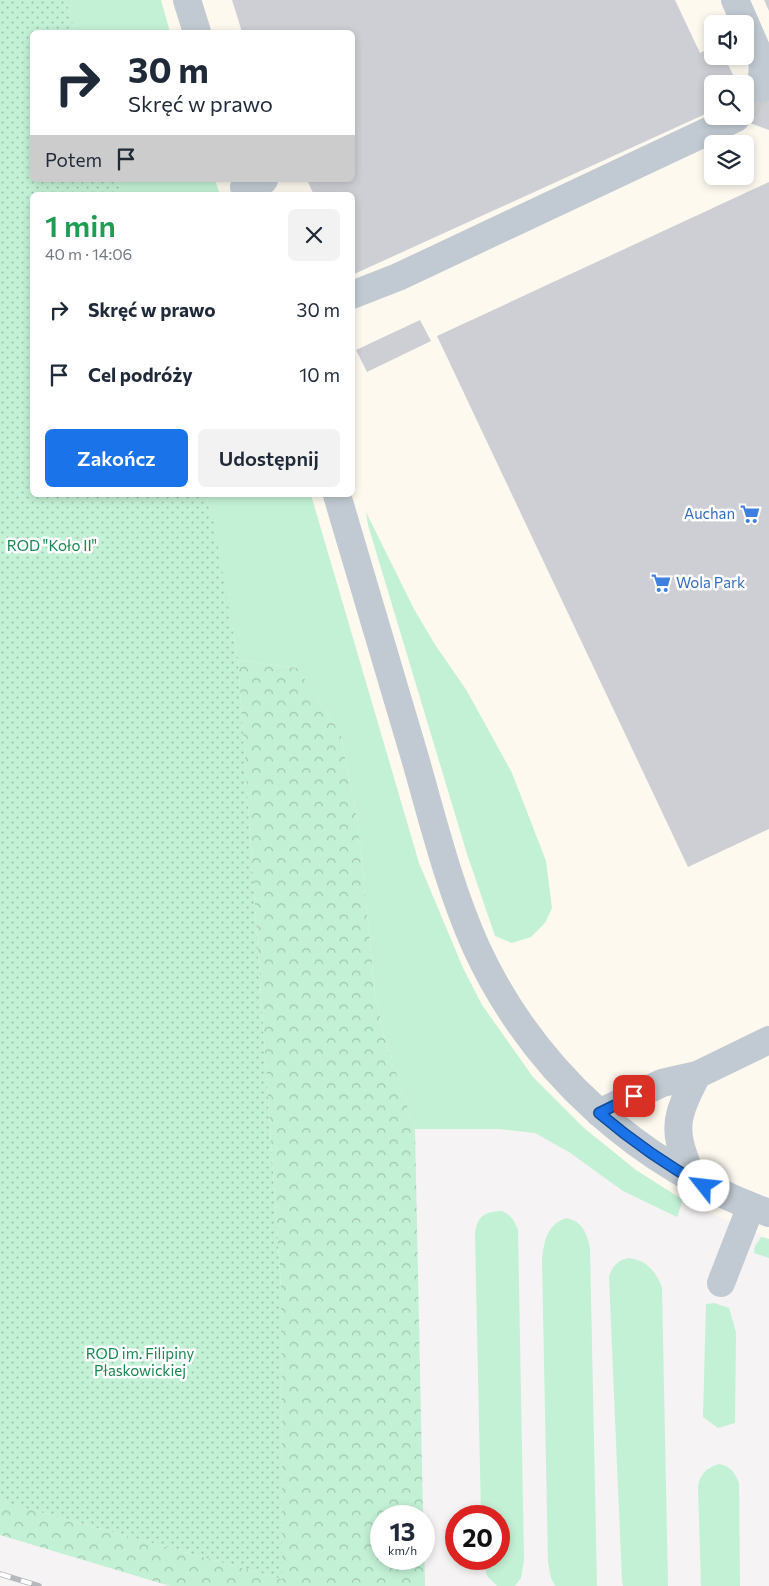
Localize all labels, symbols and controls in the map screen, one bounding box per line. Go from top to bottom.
map controls [704,15,754,185]
button: sound [704,15,754,65]
text: 30 m [128,47,209,90]
icon: right [45,50,110,115]
button: search [704,75,754,125]
text: Skręć w prawo [128,90,273,117]
button: layers [704,135,754,185]
icon: arrive [112,145,140,173]
text: Potem [45,148,102,171]
text: 1 min [45,206,116,243]
button: close [288,209,340,261]
text: 40 m · 14:06 [45,244,132,263]
icon: right [45,296,73,324]
text: Skręć w prawo [88,298,216,321]
text: 30 m [297,298,340,321]
icon: arrive [45,361,73,389]
text: Cel podróży [88,363,193,386]
text: 10 m [299,363,340,386]
button: Zakończ [45,429,188,487]
button: Udostępnij [198,429,340,487]
supermarket icon: Auchan [739,503,761,525]
place label: Auchan [684,504,735,522]
park label: ROD "Koło II" [7,536,97,554]
supermarket icon: Wola Park [650,572,672,594]
place label: Wola Park [676,573,745,591]
pin [613,1075,655,1117]
icon: arrive [620,1082,648,1110]
position arrow [677,1159,729,1211]
park label: ROD im. Filipiny Płaskowickiej [86,1344,194,1379]
speed limit sign: 20 [445,1505,510,1570]
text: 13 [390,1516,415,1546]
text: km/h [388,1543,417,1557]

